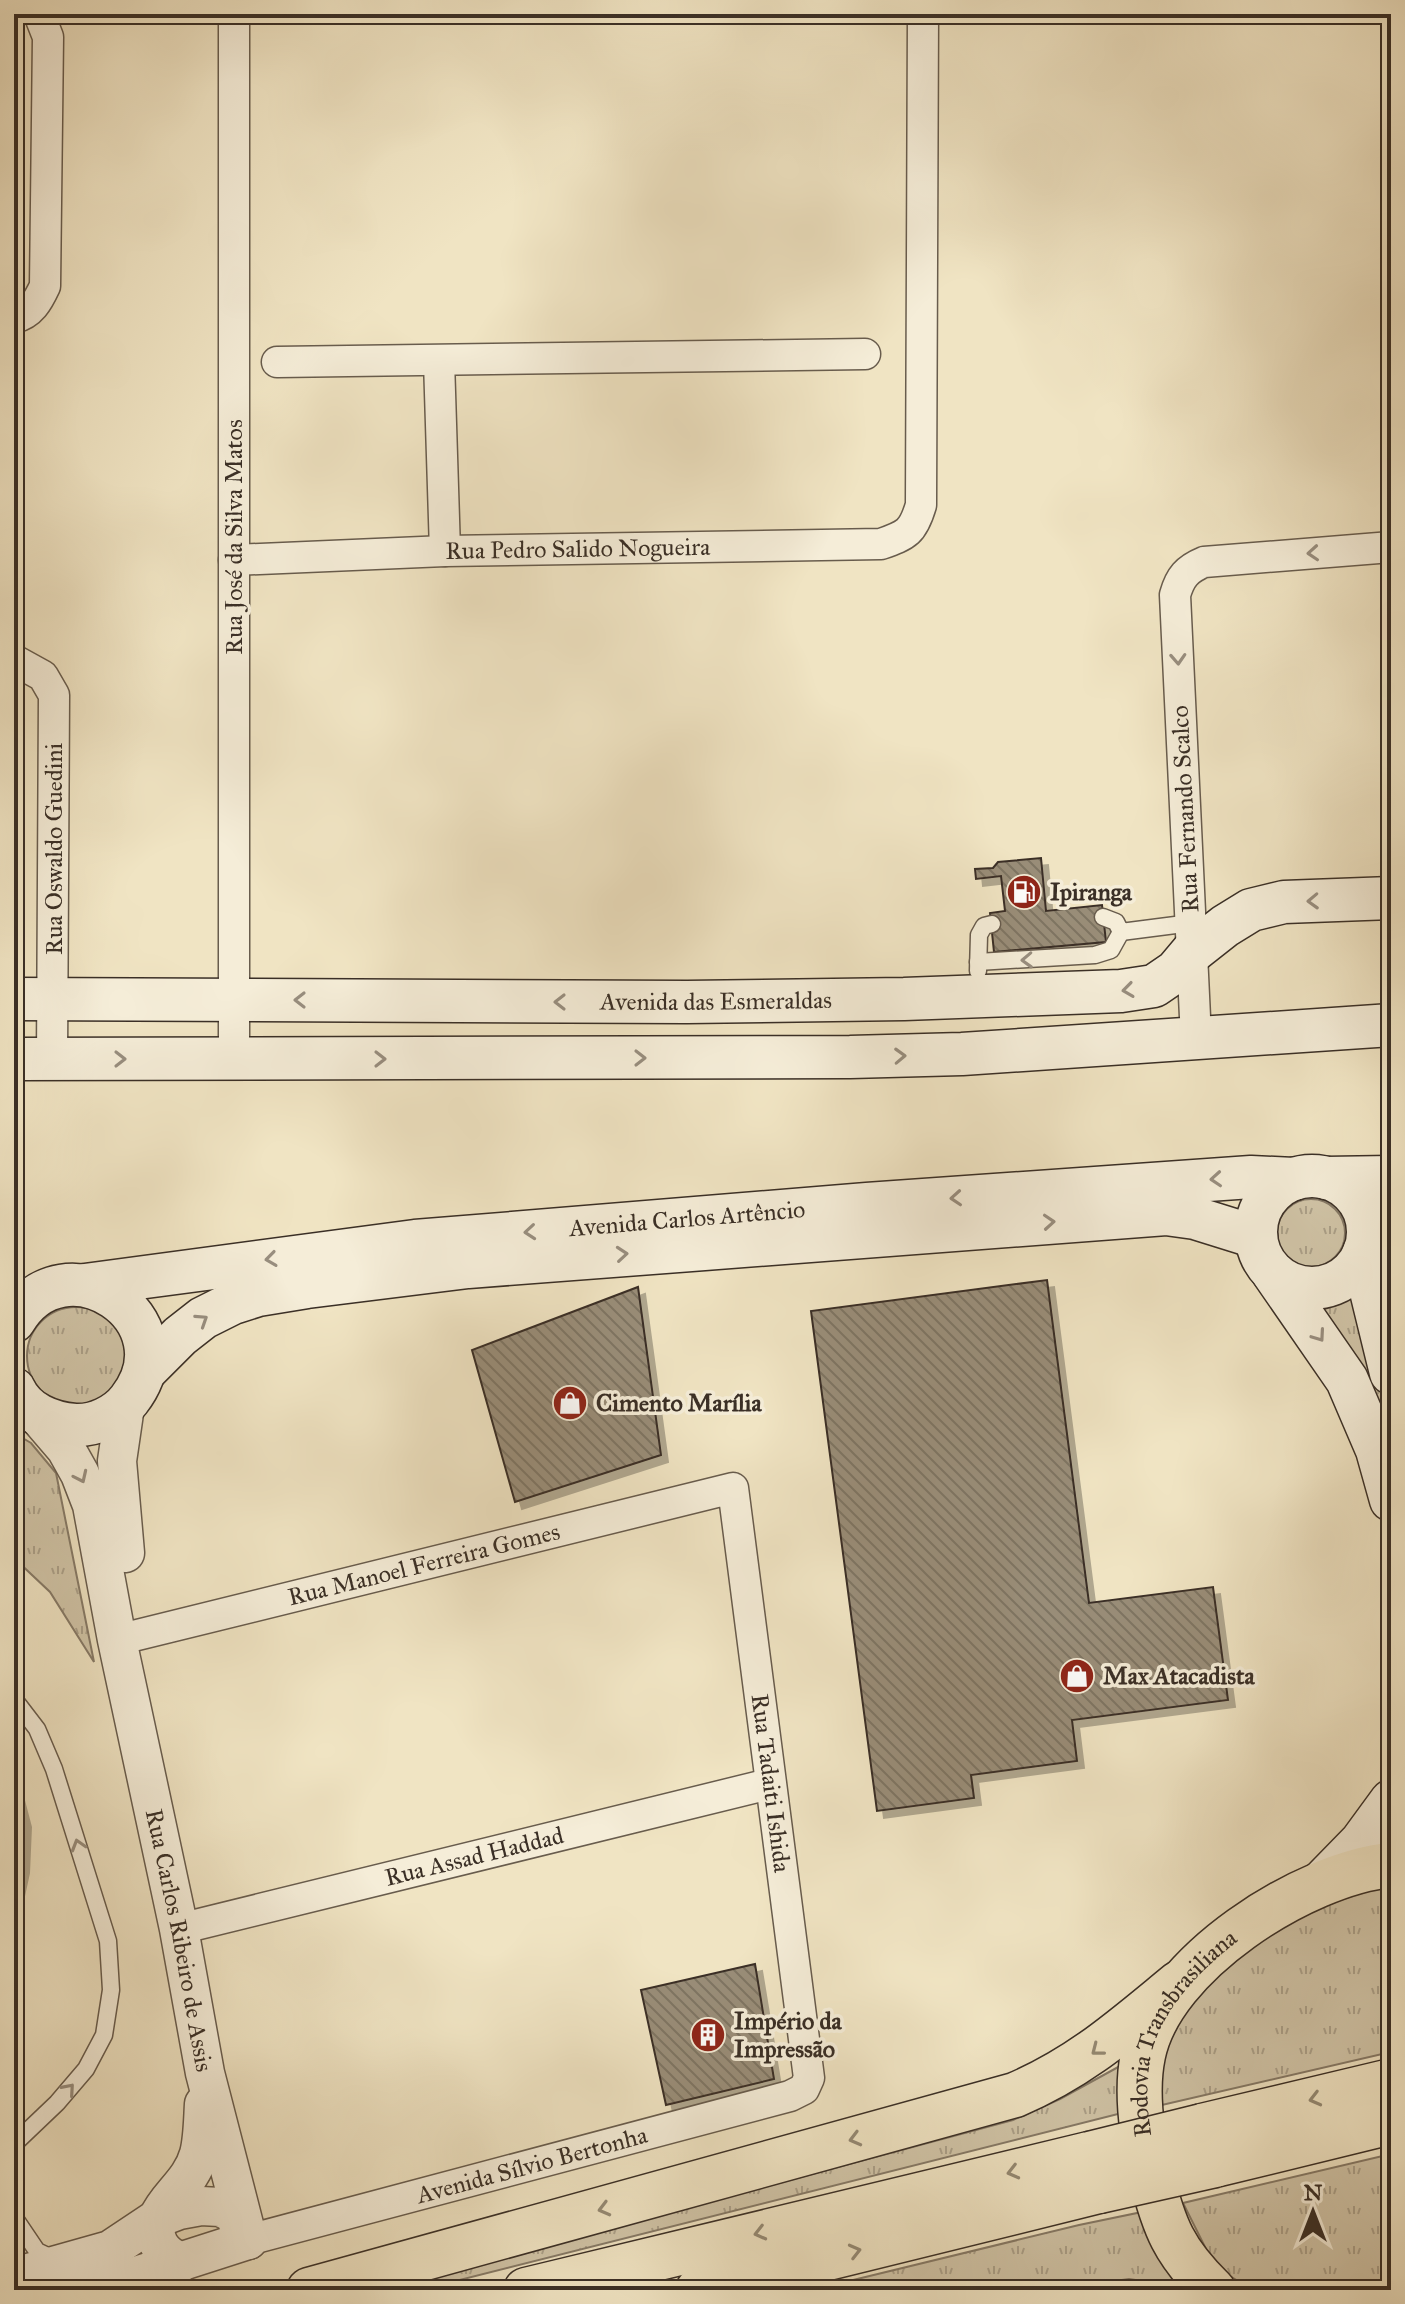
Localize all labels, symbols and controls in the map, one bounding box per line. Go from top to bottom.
street label: Rua José da Silva Matos [219,419,249,655]
street label: Rua Pedro Salido Nogueira [445,532,711,566]
one-way arrow [1306,544,1319,561]
one-way arrow [1169,653,1186,666]
street label: Rua Fernando Scalco [1165,705,1205,913]
street label: Rua Oswaldo Guedini [39,743,69,955]
fuel station icon: Ipiranga [1005,873,1043,911]
place label: Ipiranga [1050,877,1133,907]
one-way arrow [1306,892,1319,909]
one-way arrow [1020,951,1033,968]
one-way arrow [1121,981,1135,998]
street label: Avenida das Esmeraldas [599,985,832,1017]
one-way arrow [293,992,306,1009]
one-way arrow [553,993,566,1010]
one-way arrow [894,1047,907,1064]
one-way arrow [634,1049,647,1067]
one-way arrow [114,1050,127,1068]
one-way arrow [374,1050,387,1068]
one-way arrow [1209,1170,1222,1187]
one-way arrow [949,1189,962,1206]
street label: Avenida Carlos Artêncio [567,1194,806,1243]
one-way arrow [1043,1214,1056,1231]
one-way arrow [523,1223,536,1240]
one-way arrow [616,1246,629,1263]
one-way arrow [264,1250,278,1267]
one-way arrow [193,1315,208,1330]
one-way arrow [1309,1328,1324,1342]
shop icon: Cimento Marília [551,1384,589,1422]
place label: Cimento Marília [596,1388,762,1418]
one-way arrow [71,1469,87,1484]
street label: Rua Manoel Ferreira Gomes [285,1516,563,1612]
shop icon: Max Atacadista [1058,1657,1096,1695]
place label: Max Atacadista [1103,1661,1255,1691]
street label: Rua Tadaiti Ishida [745,1692,797,1875]
street label: Rua Carlos Ribeiro de Assis [139,1806,219,2074]
street label: Rua Assad Haddad [382,1820,567,1893]
one-way arrow [71,1838,87,1852]
street label: Rodovia Transbrasiliana [1124,1922,1243,2139]
place label: Império da Impressão [734,2006,842,2064]
building icon: Império da Impressão [689,2016,727,2054]
one-way arrow [1091,2041,1106,2055]
one-way arrow [59,2083,74,2098]
one-way arrow [1309,2090,1323,2107]
street label: Avenida Sílvio Bertonha [412,2120,651,2210]
one-way arrow [848,2130,862,2147]
one-way arrow [1006,2163,1020,2180]
north arrow [1273,2172,1353,2252]
text: N [1304,2179,1323,2206]
one-way arrow [598,2199,611,2216]
one-way arrow [754,2224,767,2241]
one-way arrow [847,2244,861,2261]

